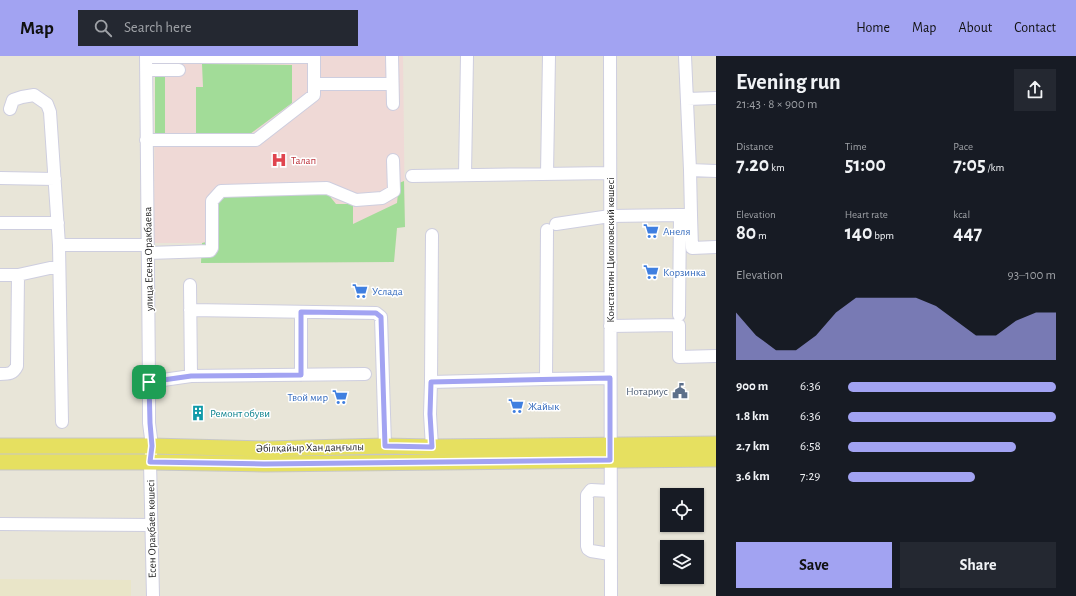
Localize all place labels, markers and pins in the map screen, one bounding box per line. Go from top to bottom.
hospital icon: Талап [270,151,288,169]
place label: Талап [291,155,316,166]
supermarket icon: Анеля [642,222,660,240]
place label: Анеля [663,226,690,237]
supermarket icon: Корзинка [642,263,660,281]
place label: Корзинка [663,267,706,278]
supermarket icon: Услада [351,282,369,300]
place label: Услада [372,286,403,297]
pin [132,365,166,399]
public building icon: Нотариус [671,382,689,400]
place label: Нотариус [626,386,668,397]
supermarket icon: Твой мир [331,388,349,406]
place label: Твой мир [287,392,328,403]
supermarket icon: Жайык [507,397,525,415]
place label: Жайык [528,401,559,412]
building icon: Ремонт обуви [189,404,207,422]
place label: Ремонт обуви [210,408,270,419]

